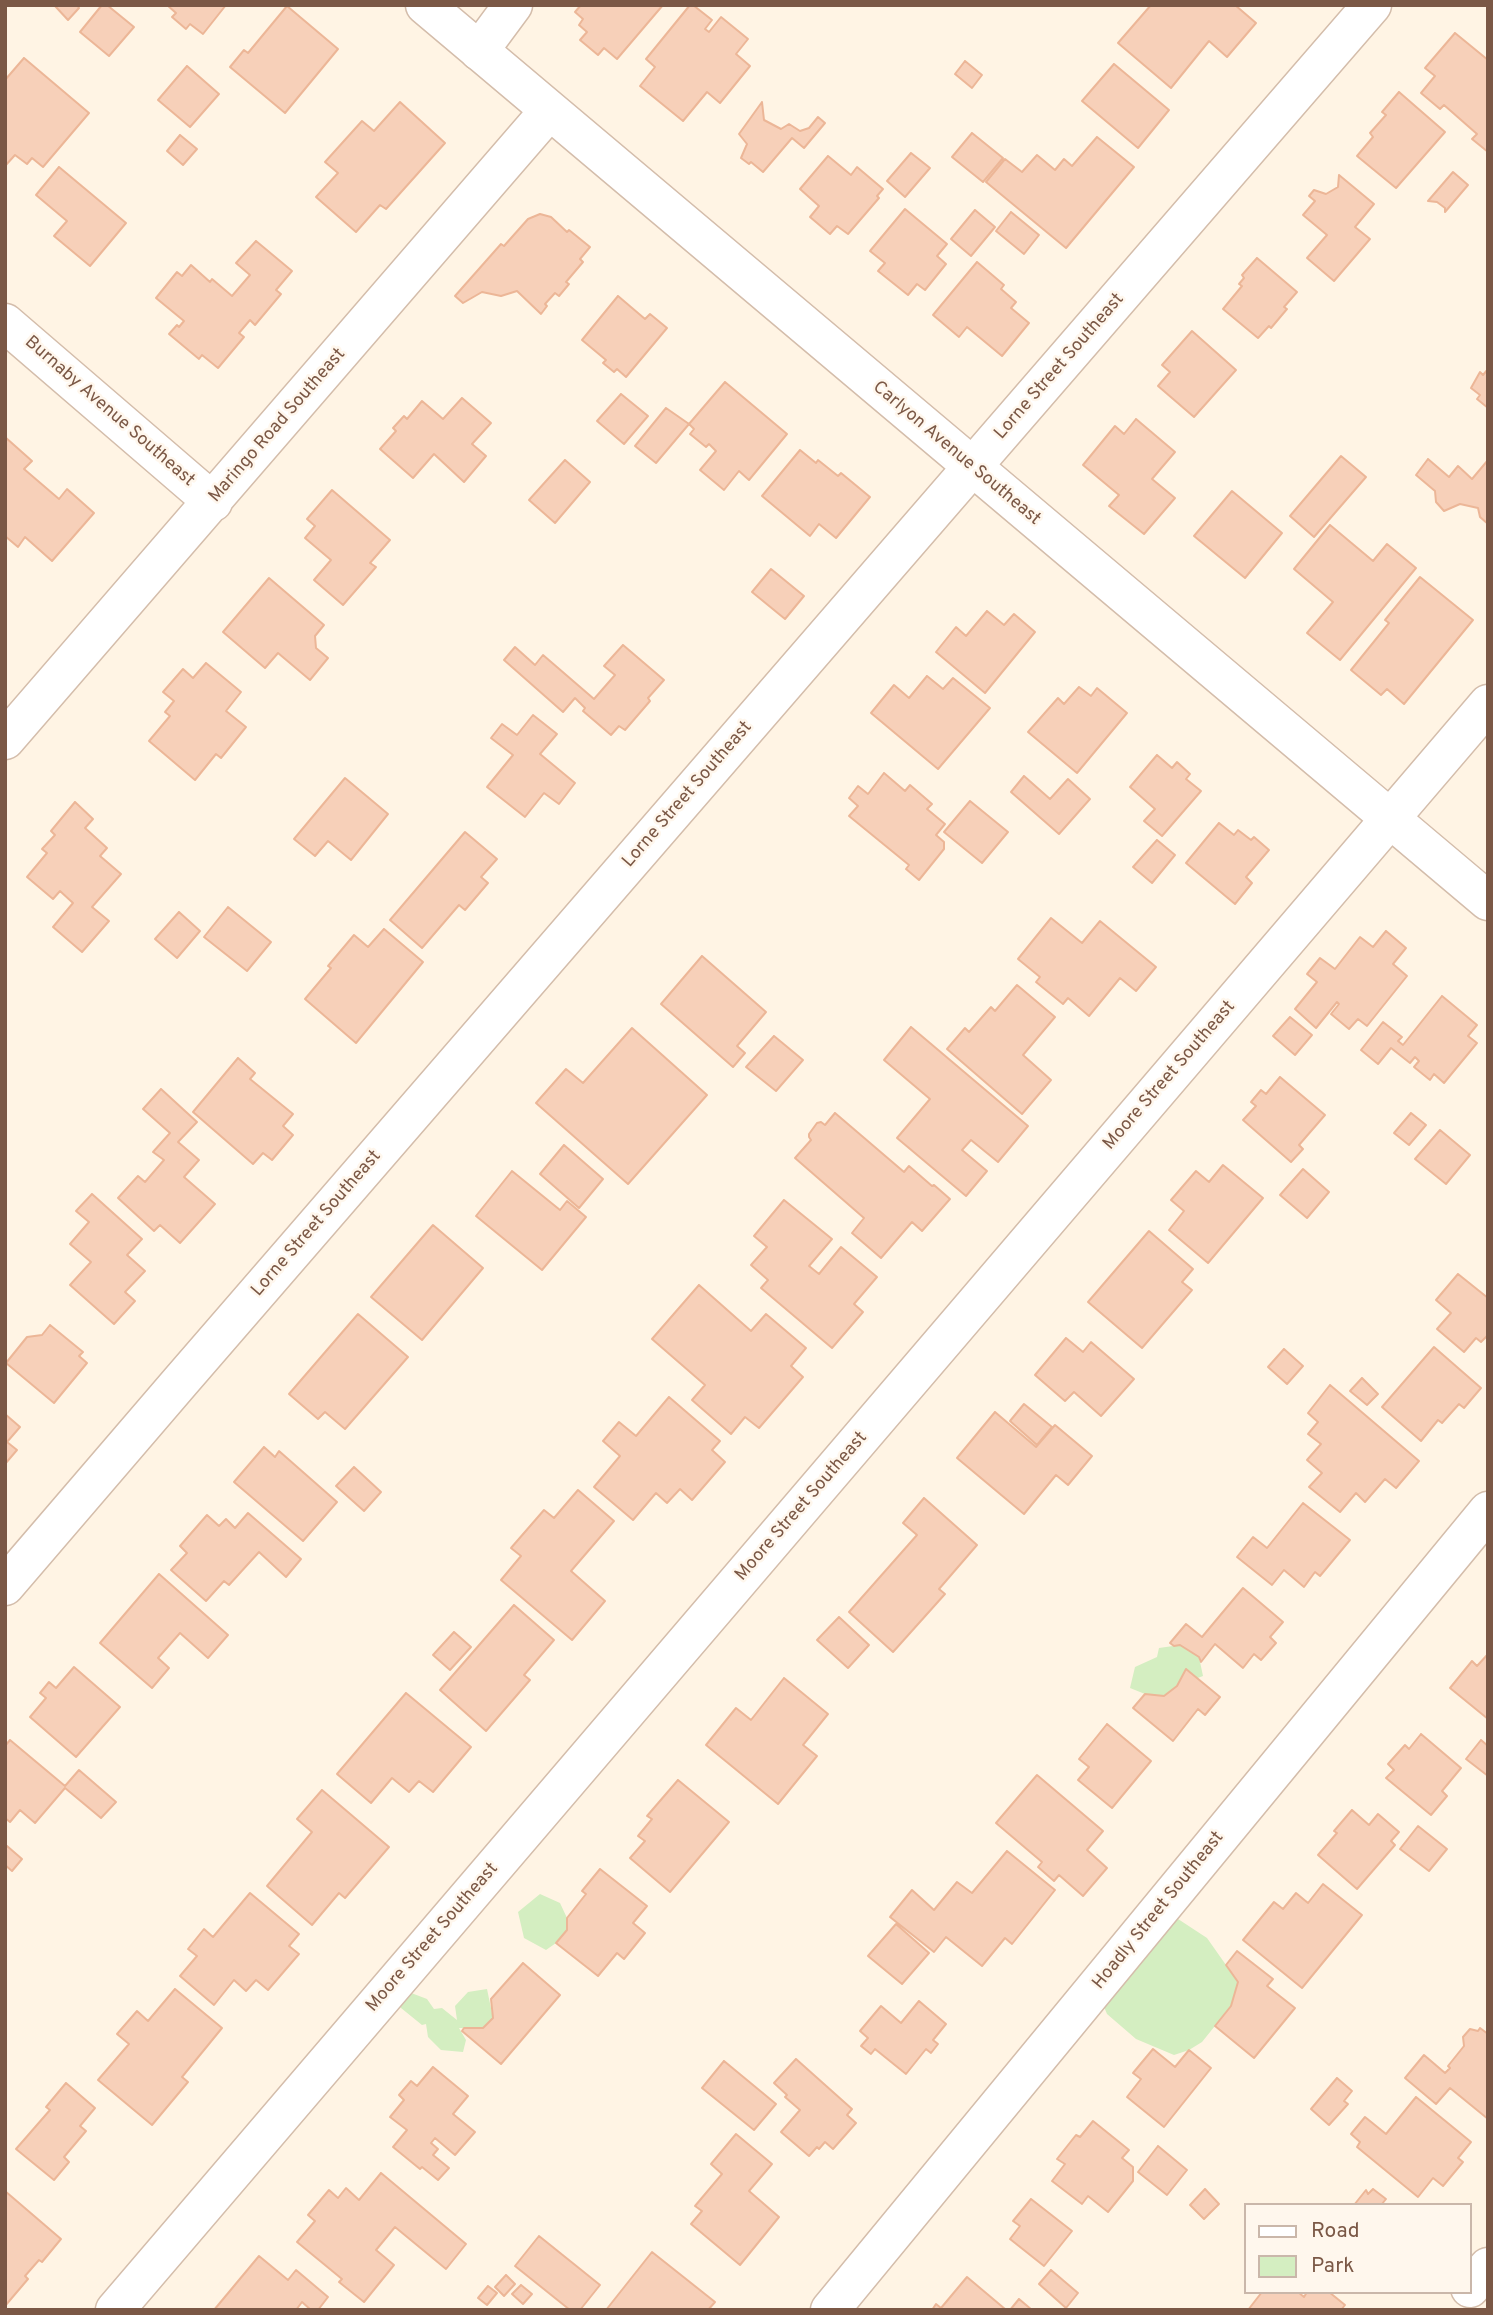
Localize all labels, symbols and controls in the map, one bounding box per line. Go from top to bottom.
street label: Lorne Street Southeast [991,289,1129,445]
street label: Burnaby Avenue Southeast [19,332,199,492]
street label: Maringo Road Southeast [205,344,351,508]
street label: Carlyon Avenue Southeast [868,377,1044,531]
street label: Lorne Street Southeast [619,717,757,873]
street label: Moore Street Southeast [1099,997,1241,1155]
street label: Lorne Street Southeast [248,1146,386,1302]
street label: Moore Street Southeast [731,1428,873,1586]
street label: Hoadly Street Southeast [1089,1828,1229,1994]
street label: Moore Street Southeast [362,1859,504,2017]
legend [1244,2203,1472,2294]
text: Road [1311,2218,1360,2245]
text: Park [1311,2253,1354,2280]

